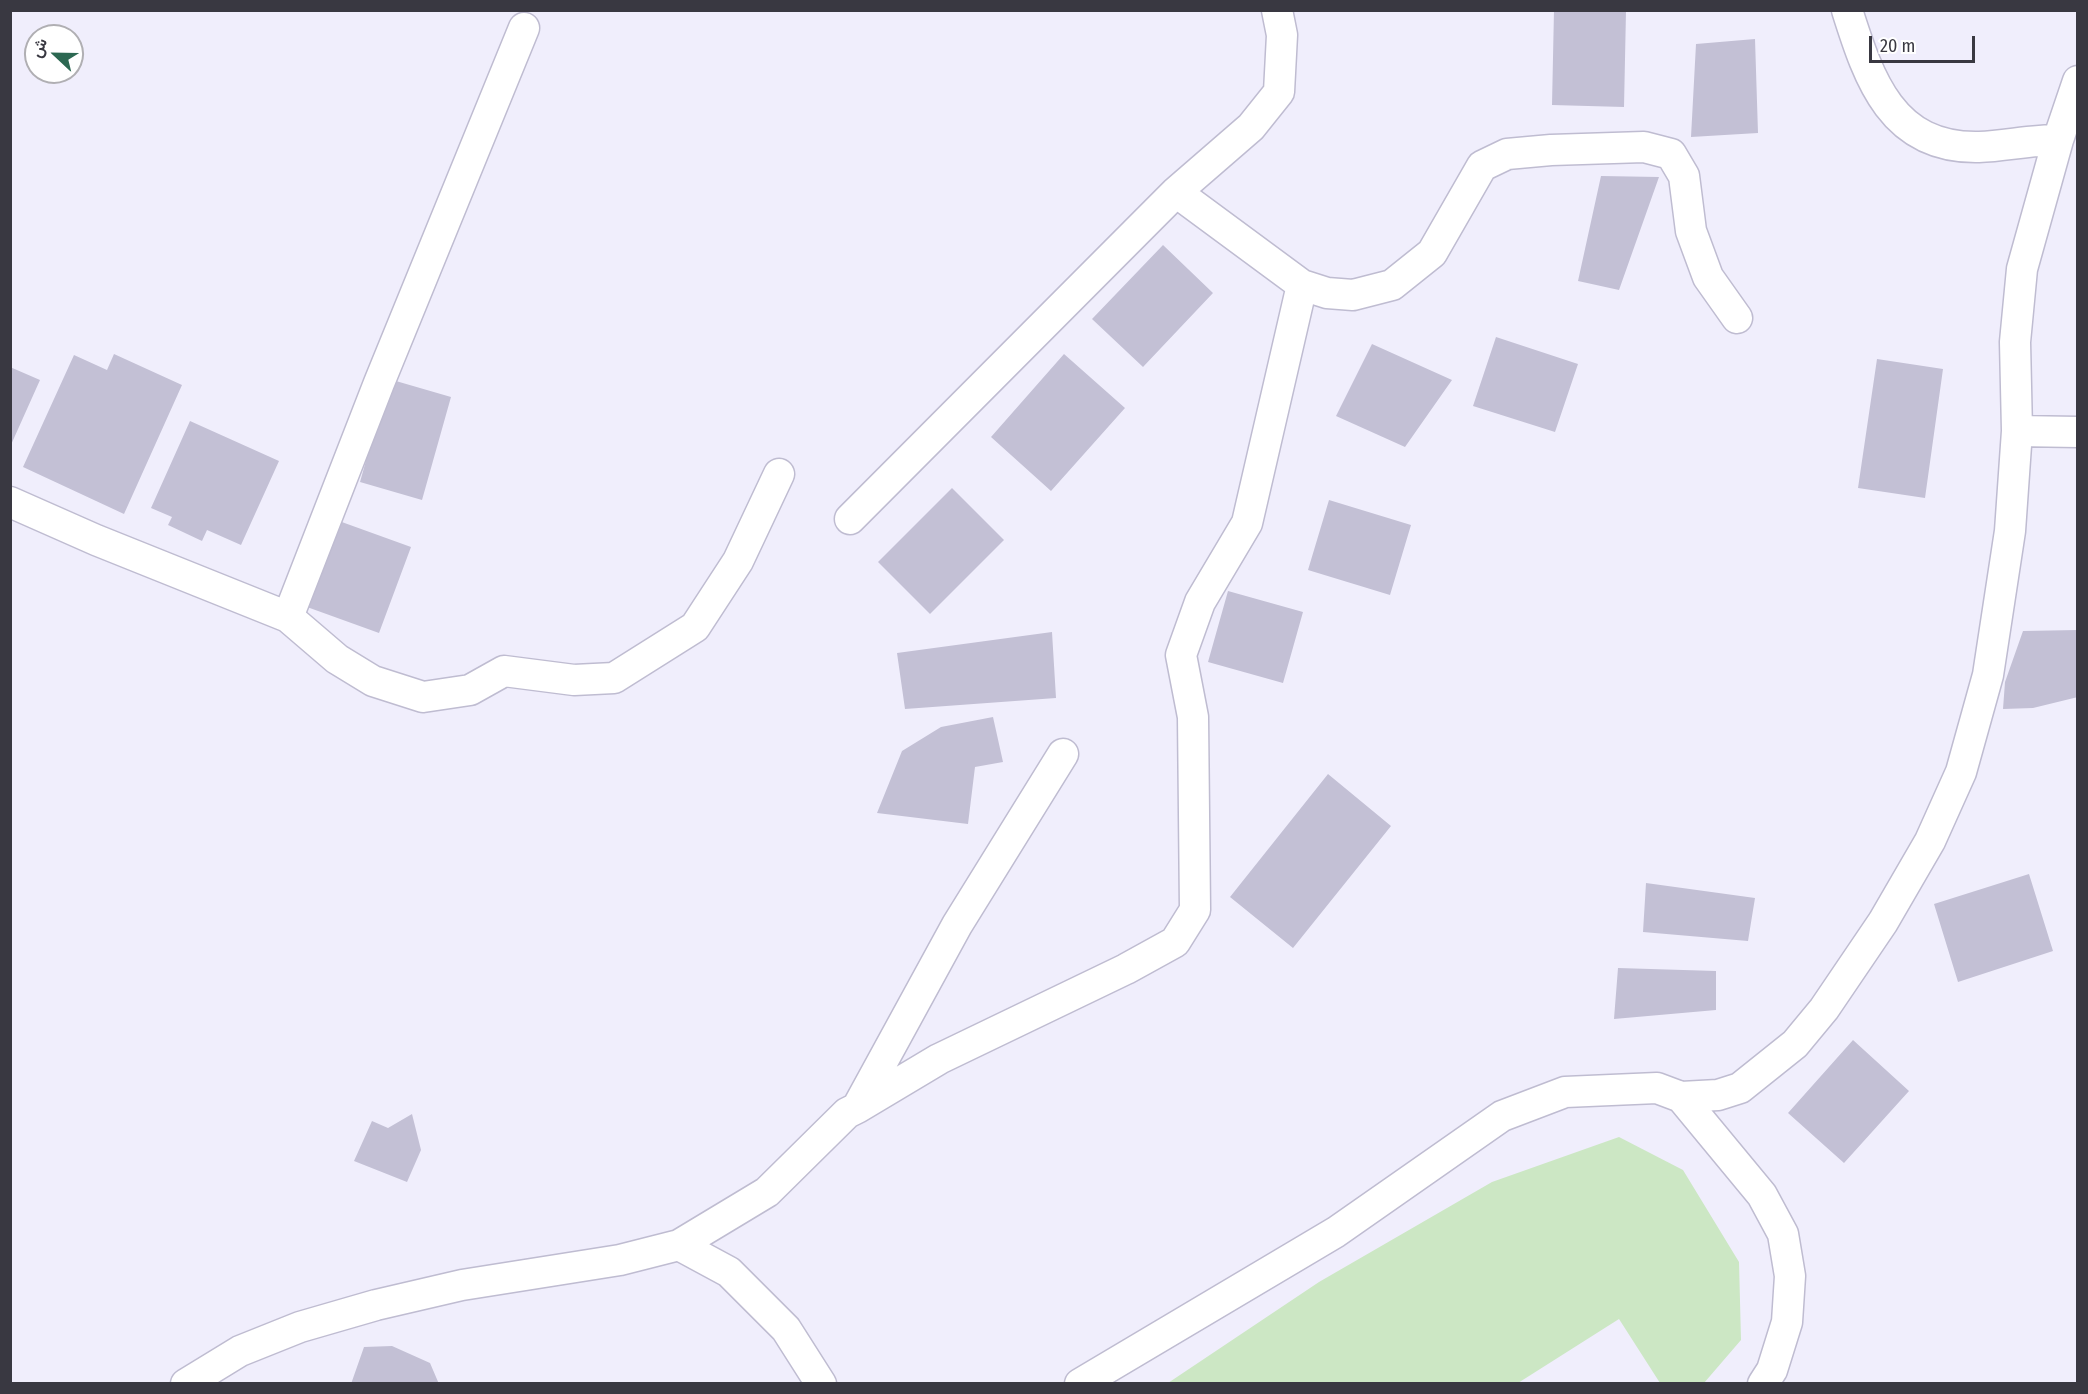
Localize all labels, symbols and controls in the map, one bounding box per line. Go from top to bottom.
north arrow [24,24,84,84]
scale bar [1872,24,1978,62]
text: ش [26,35,51,60]
text: 20 m [1880,35,1915,57]

